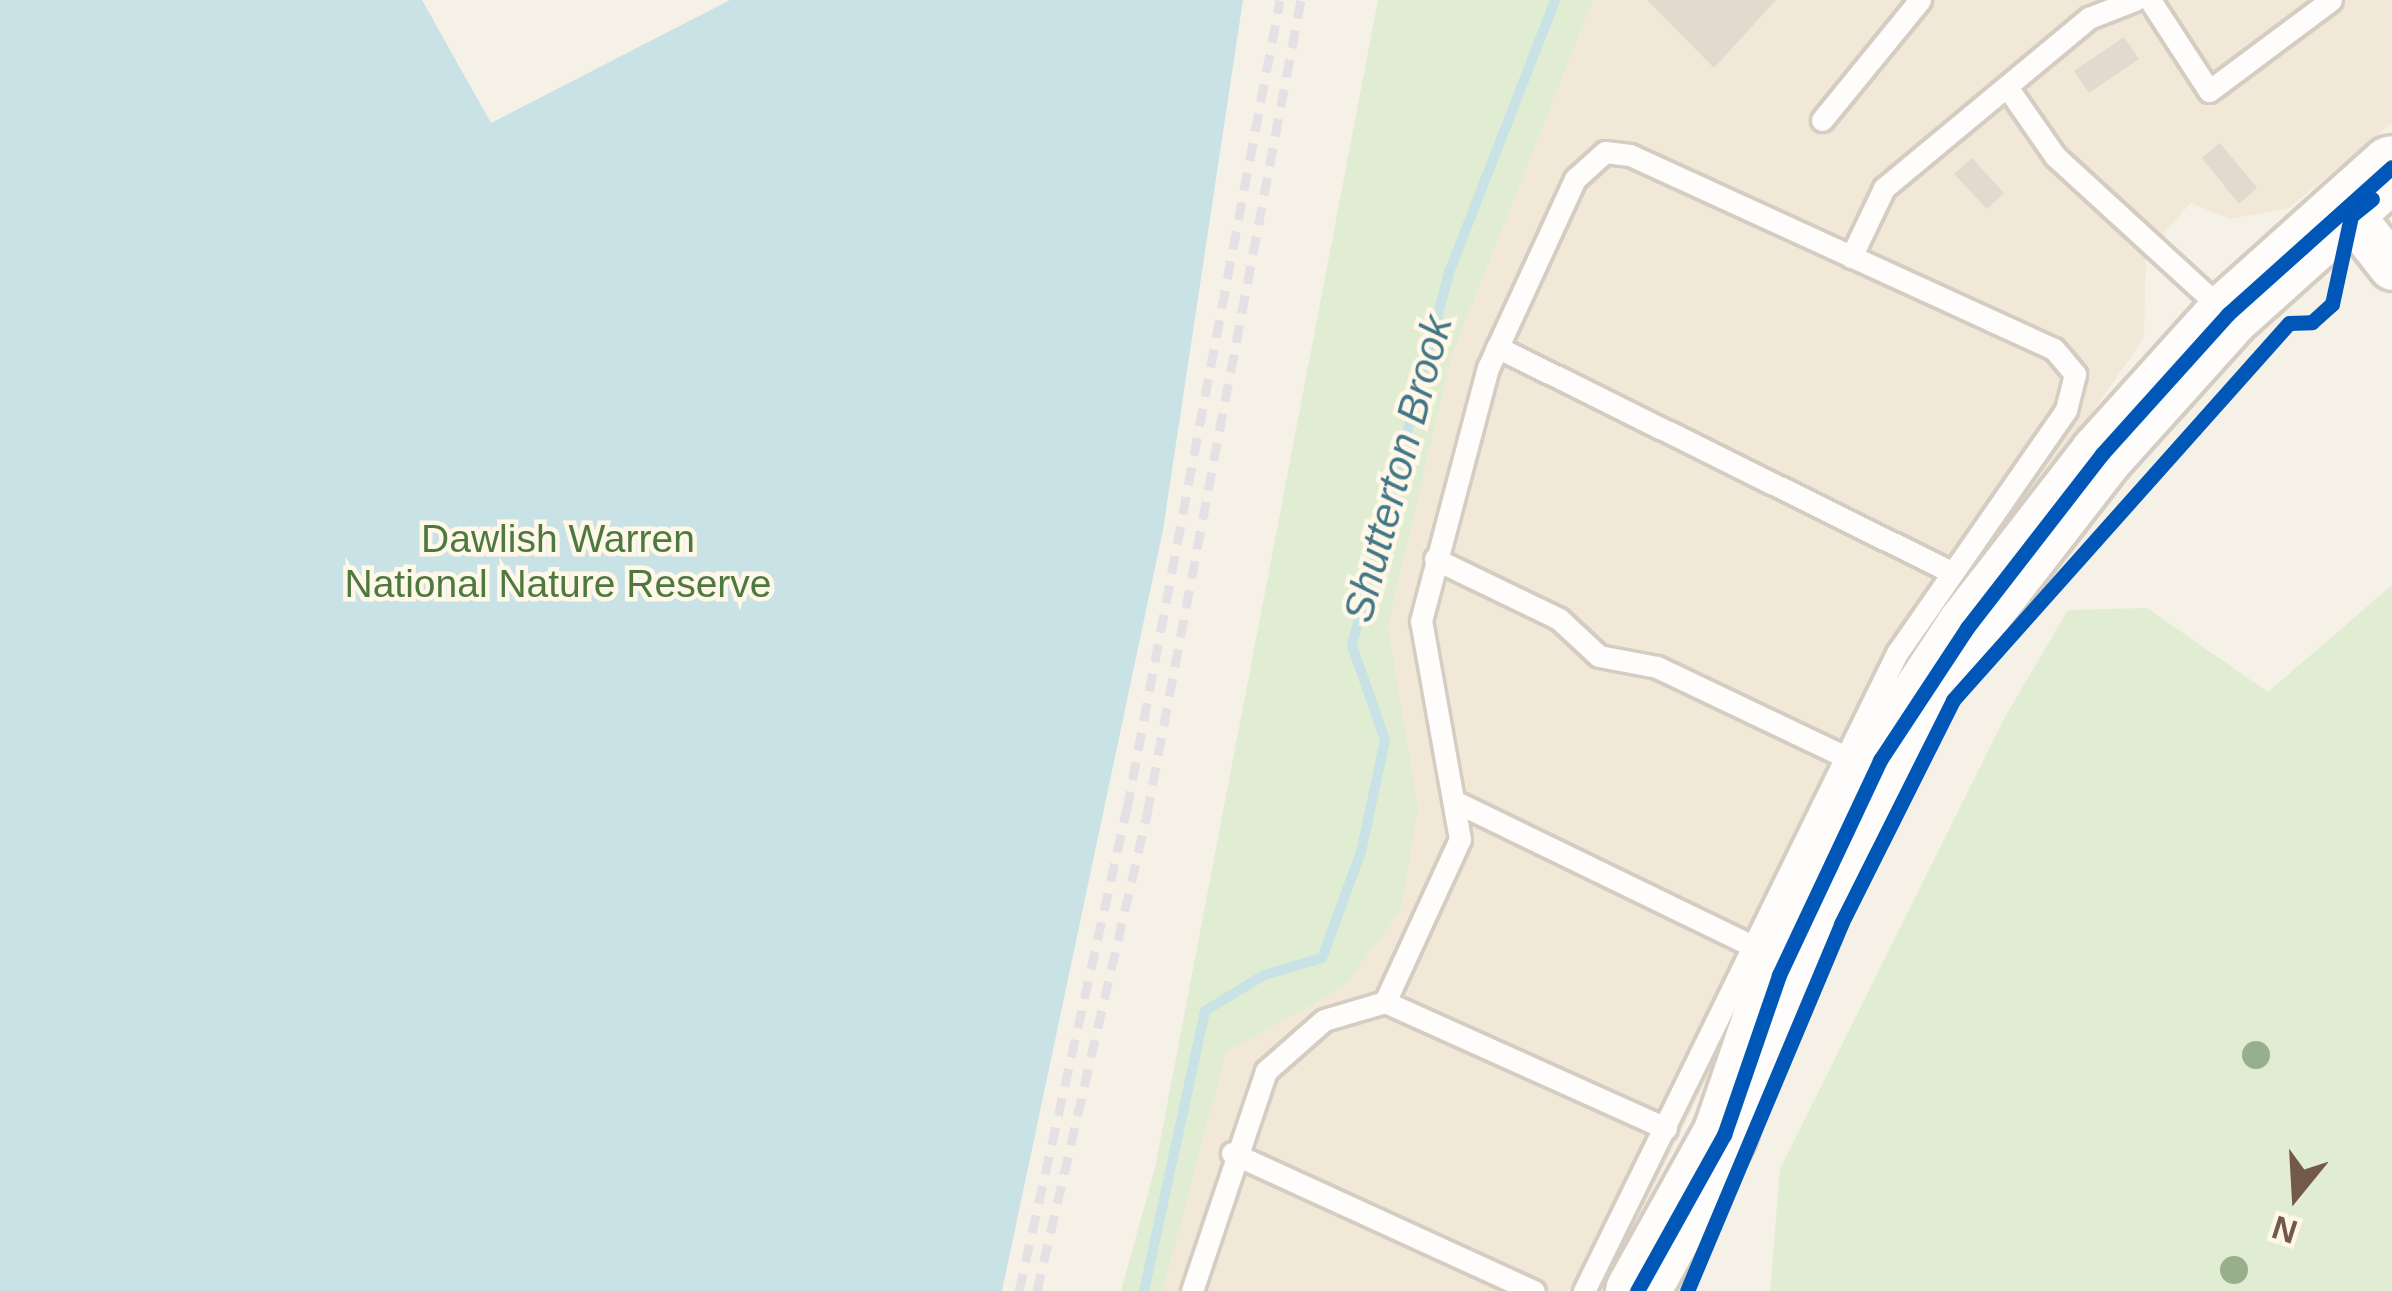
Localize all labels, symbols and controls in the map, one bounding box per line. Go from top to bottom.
water label: Shutterton Brook [1333,310,1463,628]
park label: Dawlish Warren National Nature Reserve [344,517,772,608]
north arrow [2236,1135,2356,1255]
text: N [2268,1208,2302,1251]

